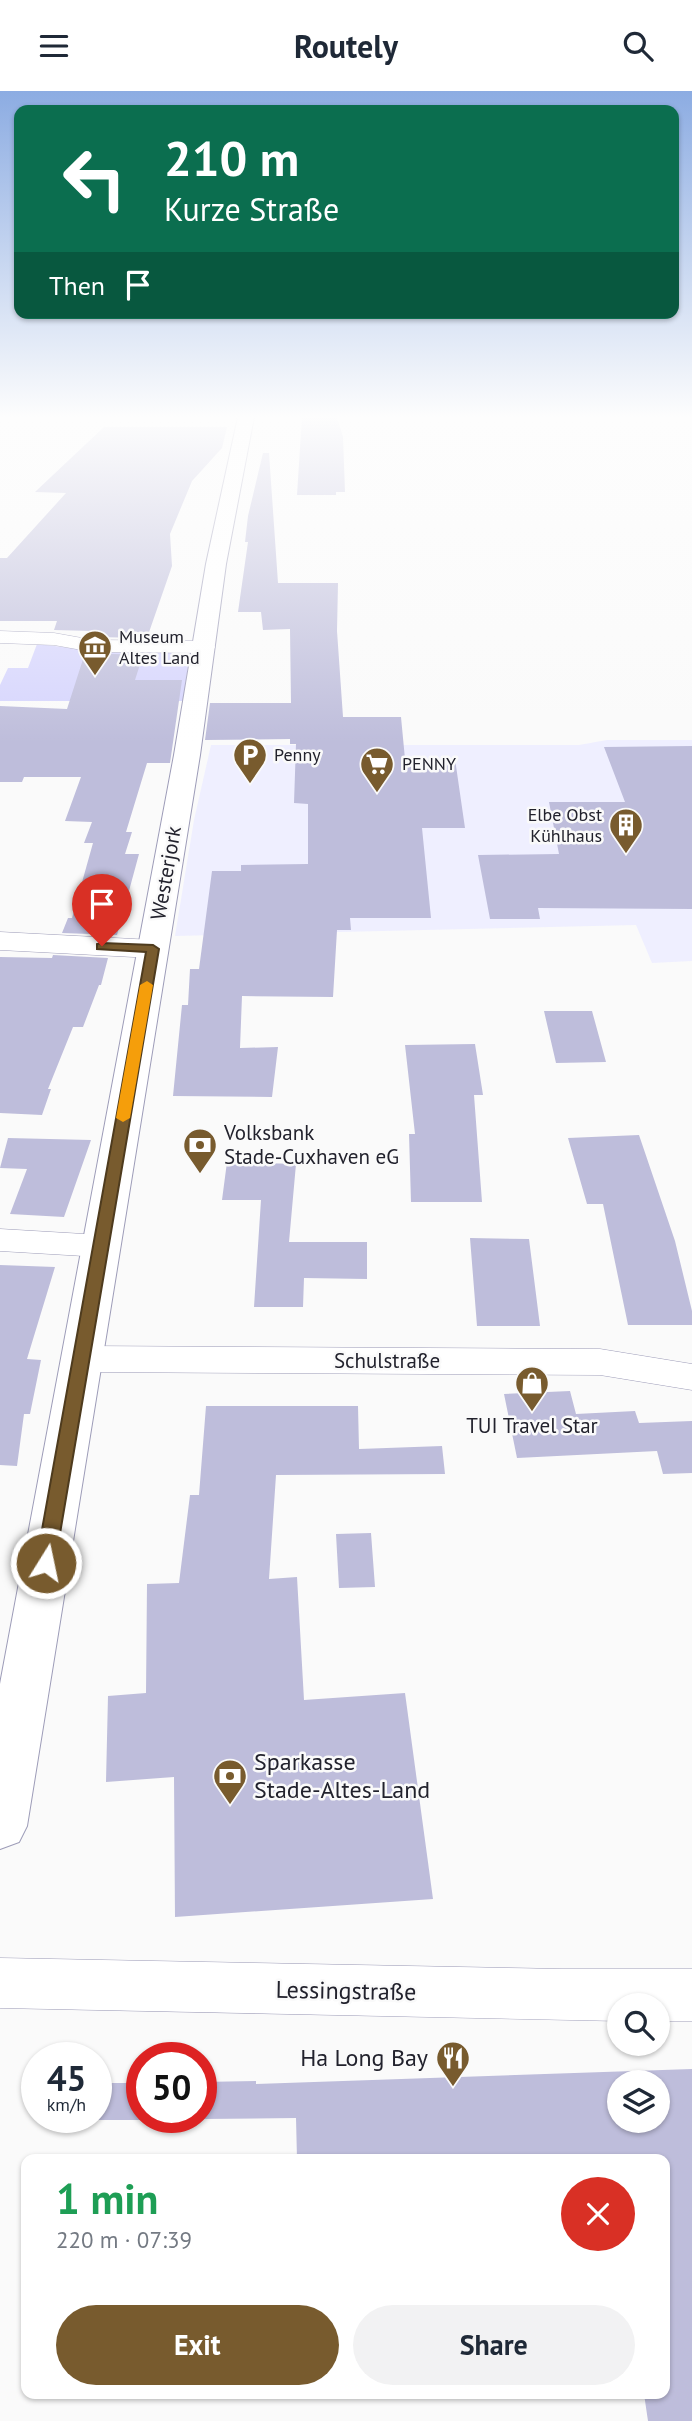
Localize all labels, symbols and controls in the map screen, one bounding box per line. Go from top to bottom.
text: Routely [294,25,398,67]
icon: menu [35,27,73,65]
icon: search [619,27,657,65]
text: 210 m [164,126,299,190]
icon: left [49,133,140,224]
text: Kurze Straße [164,188,339,230]
icon: arrive [119,266,157,304]
text: Then [49,269,105,302]
place label: Museum Altes Land [119,625,200,669]
museum icon: Museum Altes Land [76,628,114,677]
parking icon: Penny [231,736,269,785]
place label: Penny [274,743,321,766]
supermarket icon: PENNY [358,745,396,794]
place label: PENNY [402,752,456,775]
place label: Elbe Obst Kühlhaus [528,803,602,847]
building icon: Elbe Obst Kühlhaus [607,806,645,855]
street label: Westerjork [144,824,187,922]
pin [72,874,132,946]
icon: arrive [83,885,121,923]
place label: Volksbank Stade-Cuxhaven eG [223,1119,399,1170]
bank icon: Volksbank Stade-Cuxhaven eG [181,1126,219,1175]
street label: Schulstraße [334,1347,440,1374]
shop icon: TUI Travel Star [513,1364,551,1413]
place label: TUI Travel Star [466,1412,598,1439]
position arrow [9,1526,83,1600]
place label: Sparkasse Stade-Altes-Land [254,1746,430,1805]
bank icon: Sparkasse Stade-Altes-Land [211,1757,249,1806]
street label: Lessingstraße [275,1974,417,2007]
map controls [607,1993,670,2133]
button: search [607,1993,670,2056]
restaurant icon: Ha Long Bay [434,2039,472,2088]
speed limit sign: 50 [126,2042,217,2133]
place label: Ha Long Bay [300,2042,428,2073]
text: 45 [47,2055,86,2101]
button: layers [607,2070,670,2133]
text: km/h [47,2093,86,2116]
text: 1 min [56,2171,158,2226]
button: close [561,2177,635,2251]
text: 220 m · 07:39 [56,2225,192,2254]
button: Exit [56,2305,339,2385]
button: Share [353,2305,635,2385]

